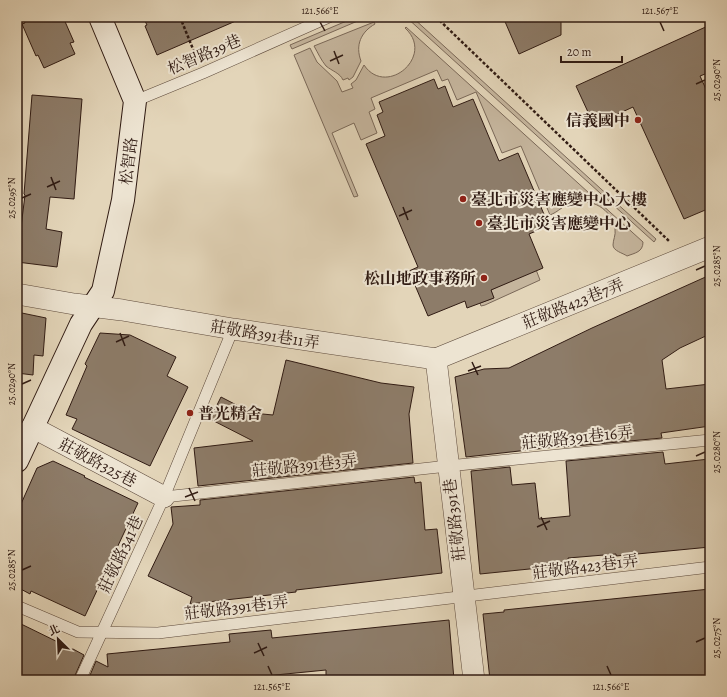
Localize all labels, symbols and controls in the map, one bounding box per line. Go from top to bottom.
text: 121.566°E [301,4,339,17]
text: 121.567°E [642,4,678,17]
street label: 松智路39巷 [164,30,245,80]
scale bar [561,38,622,64]
text: 20 m [567,44,591,60]
text: 25.0290°N [710,59,723,101]
place label: 信義國中 [566,110,630,132]
marker: 信義國中 [633,115,643,125]
street label: 松智路 [115,136,143,186]
text: 25.0295°N [5,177,18,219]
place label: 臺北市災害應變中心大樓 [471,189,647,211]
marker: 臺北市災害應變中心大樓 [458,194,468,204]
place label: 臺北市災害應變中心 [487,213,631,235]
marker: 臺北市災害應變中心 [474,218,484,228]
text: 25.0285°N [710,245,723,287]
place label: 松山地政事務所 [364,268,476,290]
marker: 松山地政事務所 [479,273,489,283]
street label: 莊敬路423巷7弄 [519,273,628,334]
street label: 莊敬路391巷11弄 [209,315,321,354]
text: 25.0290°N [5,363,18,405]
place label: 普光精舍 [198,403,262,425]
marker: 普光精舍 [185,408,195,418]
street label: 莊敬路391巷16弄 [520,421,634,455]
text: 25.0280°N [710,431,723,473]
street label: 莊敬路325巷 [55,433,140,493]
street label: 莊敬路391巷3弄 [250,450,358,482]
street label: 莊敬路391巷 [439,477,471,563]
street label: 莊敬路341巷 [93,512,148,597]
text: 25.0285°N [5,549,18,591]
street label: 莊敬路423巷1弄 [531,550,640,584]
street label: 莊敬路391巷1弄 [183,591,290,625]
text: 25.0275°N [710,618,723,658]
north arrow [38,619,78,659]
text: 北 [46,621,62,639]
text: 121.565°E [254,680,290,693]
text: 121.566°E [592,680,630,693]

